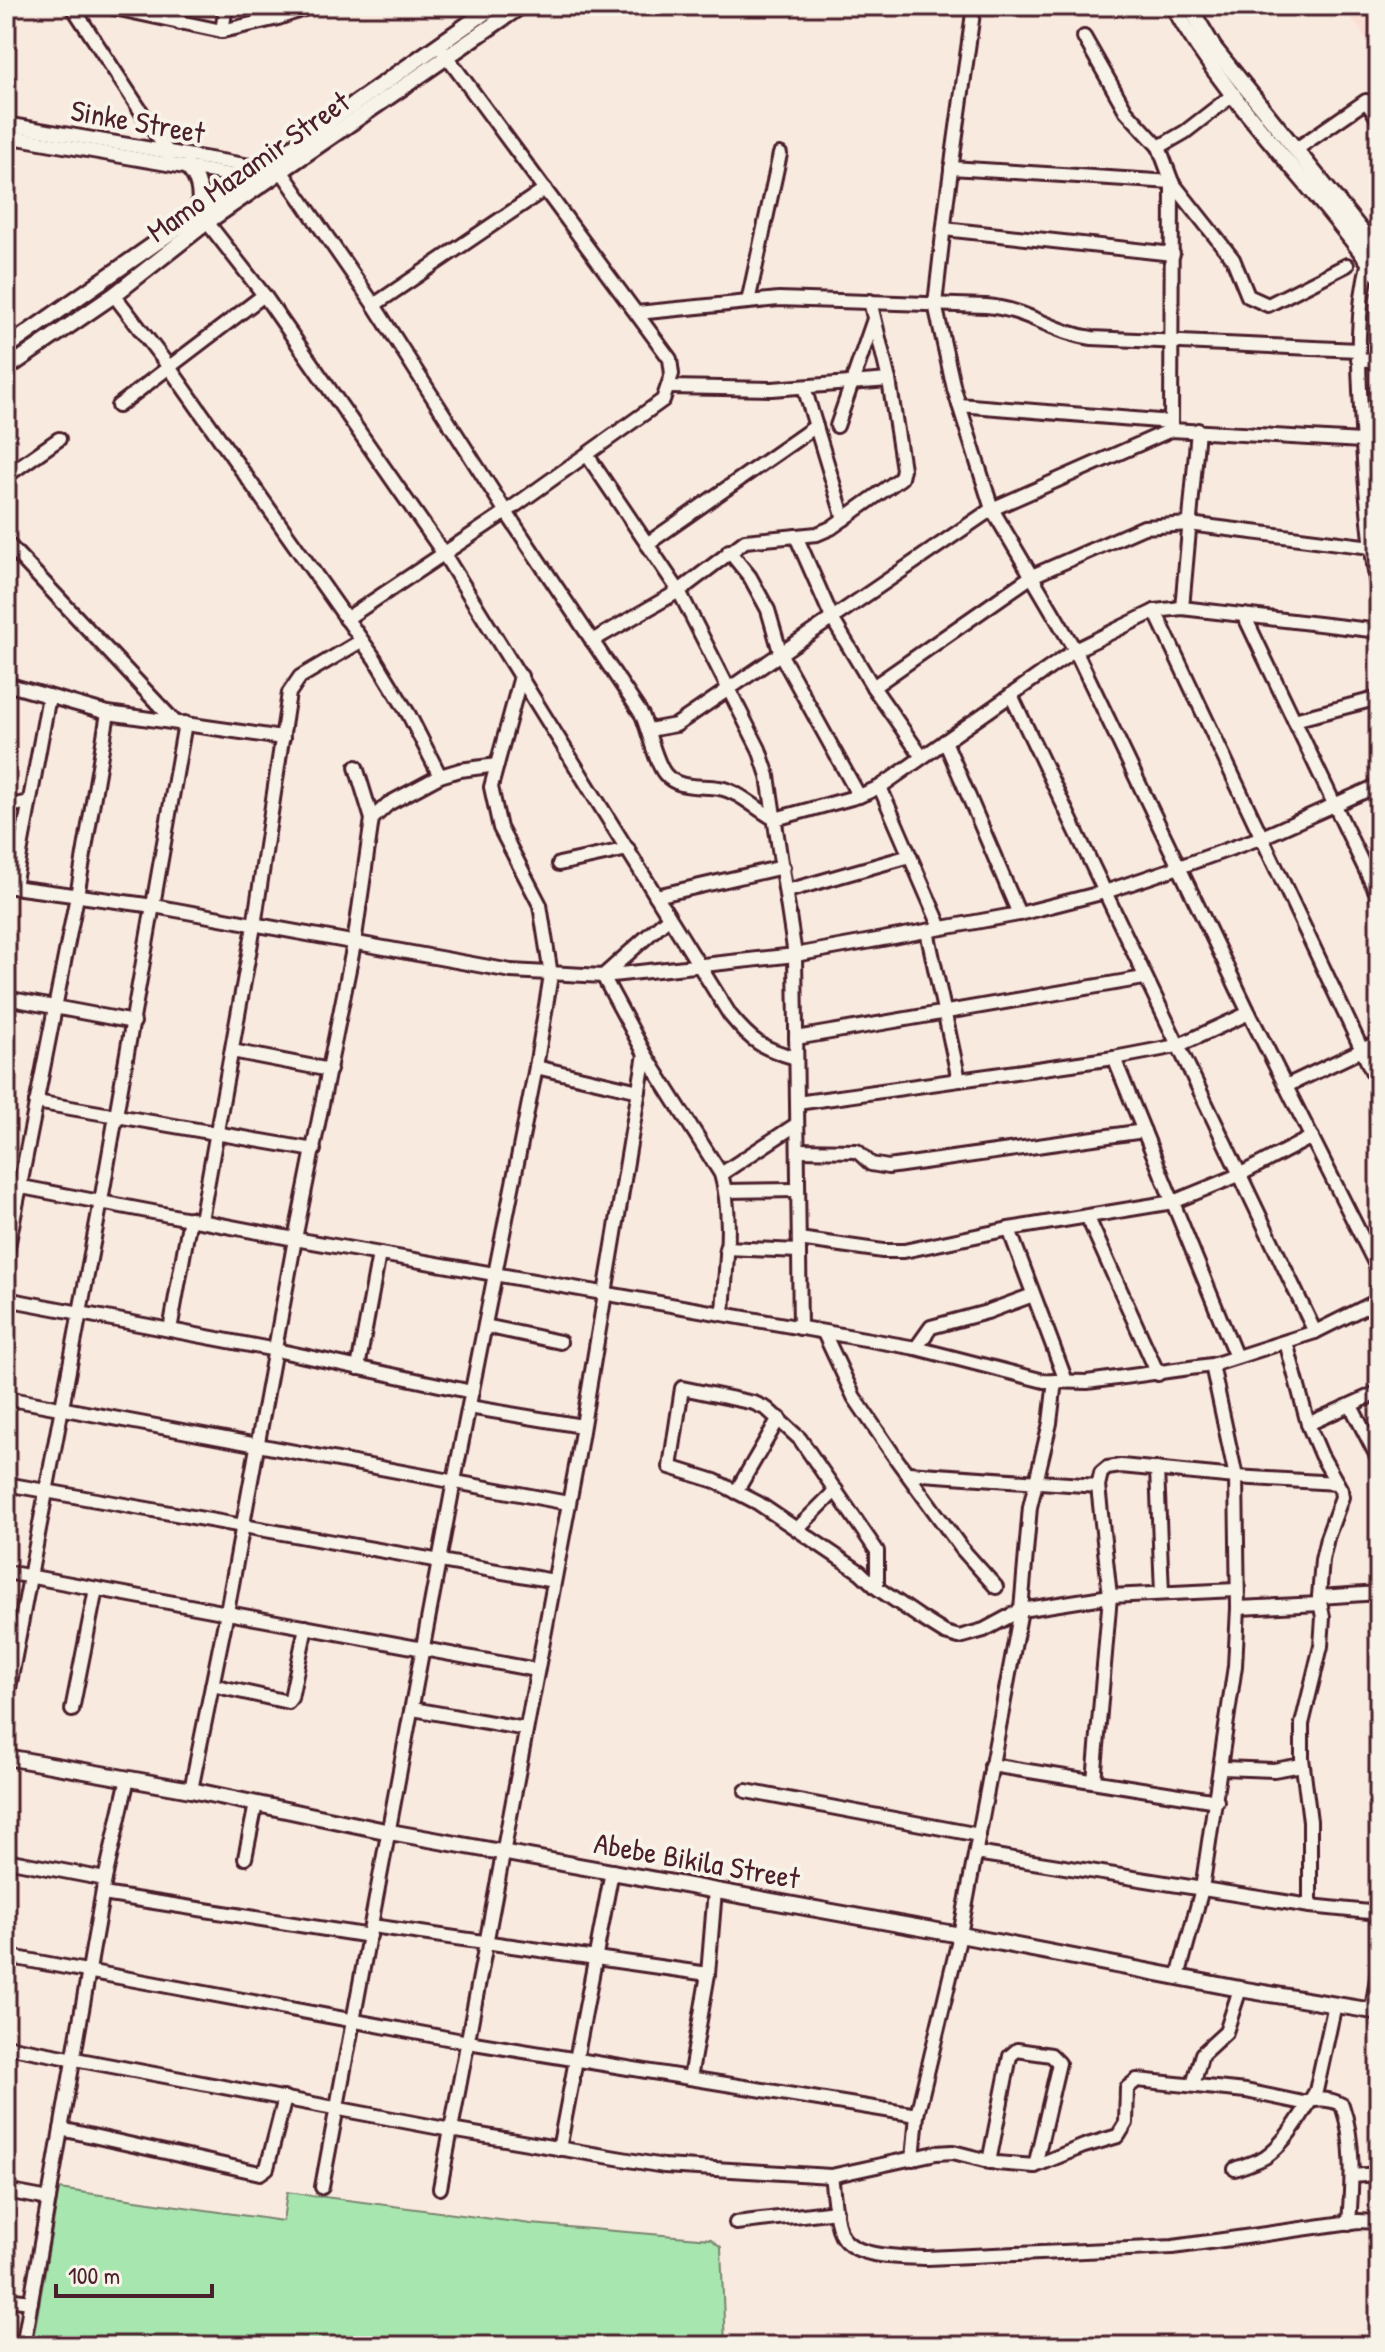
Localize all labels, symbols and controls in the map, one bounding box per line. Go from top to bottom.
street label: Mamo Mazamir Street [139,81,358,251]
street label: Sinke Street [68,90,209,153]
street label: Abebe Bikila Street [591,1822,803,1898]
scale bar [56,2248,212,2298]
text: 100 m [68,2259,120,2291]

